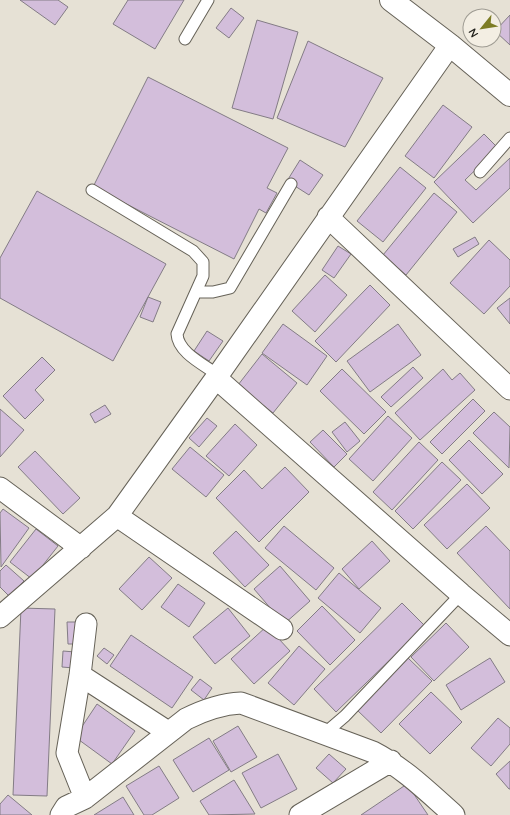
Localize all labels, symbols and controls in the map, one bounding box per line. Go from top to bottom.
north arrow [462,8,502,48]
text: N [465,26,481,40]

